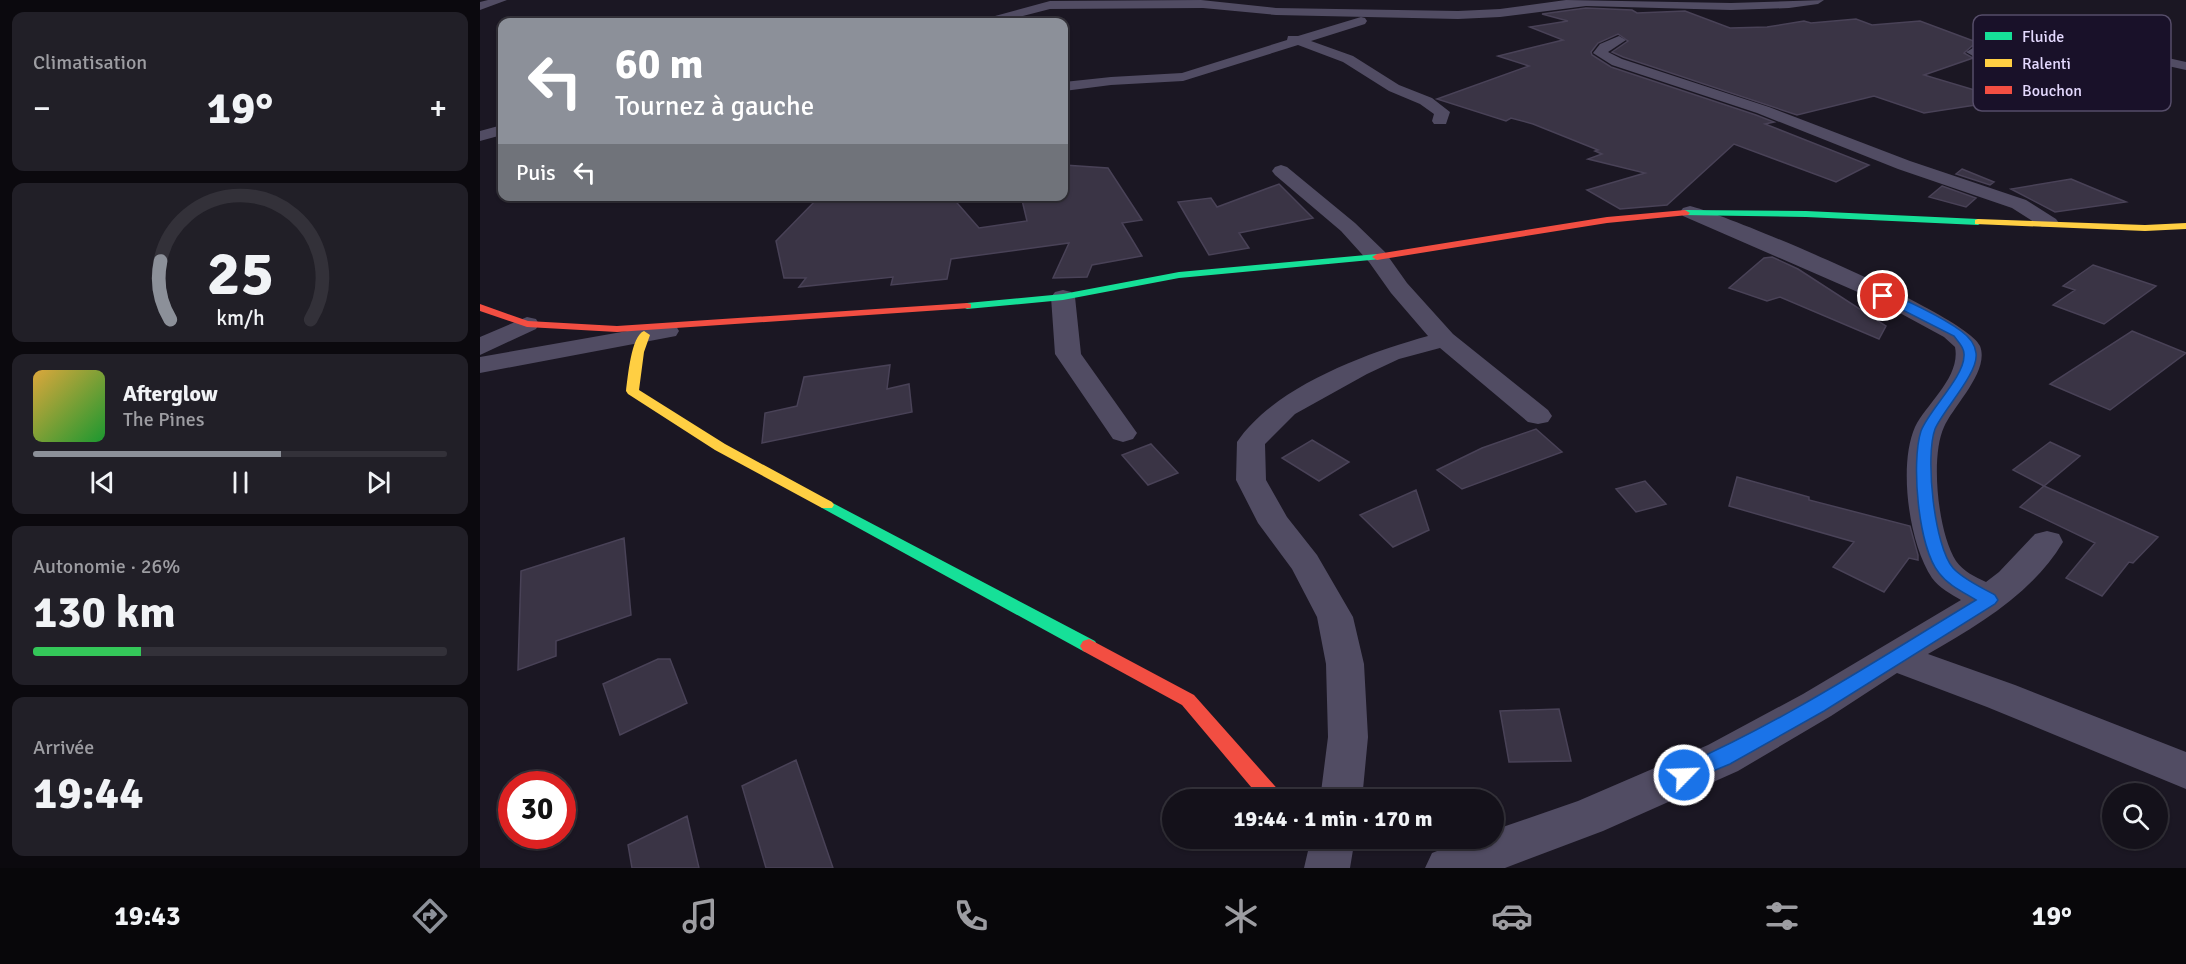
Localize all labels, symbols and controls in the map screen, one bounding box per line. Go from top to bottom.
legend [1973,15,2171,111]
text: Fluide [2022,27,2064,47]
text: 60 m [615,39,704,90]
icon: left [516,42,594,120]
text: Climatisation [33,50,147,75]
text: Ralenti [2022,54,2071,74]
text: 19° [207,81,273,136]
text: Bouchon [2022,81,2082,101]
text: − [33,88,51,129]
text: + [429,88,447,129]
text: Tournez à gauche [615,90,814,123]
icon: left [568,156,601,189]
text: Puis [516,159,556,186]
text: 25 [206,235,274,312]
pin [1857,270,1908,321]
icon: arrive [1866,279,1899,312]
text: km/h [216,305,264,331]
text: Afterglow [123,380,218,407]
text: The Pines [123,407,205,432]
icon: previous [86,466,119,499]
icon: pause [224,466,257,499]
icon: next [362,466,395,499]
text: Autonomie · 26% [33,554,180,579]
text: 130 km [33,585,176,640]
text: Arrivée [33,735,94,760]
position arrow [1652,743,1716,807]
text: 19:44 [33,766,143,821]
speed limit sign: 30 [498,771,576,849]
map controls [2102,783,2168,849]
button: search [2102,783,2168,849]
text: 19:44 · 1 min · 170 m [1233,805,1433,832]
icon: directions [409,895,451,937]
icon: music [679,895,721,937]
icon: phone [950,895,992,937]
icon: climate [1220,895,1262,937]
icon: car [1491,895,1533,937]
icon: filters [1761,895,1803,937]
text: 19:43 [114,900,181,933]
text: 19° [2032,900,2072,933]

